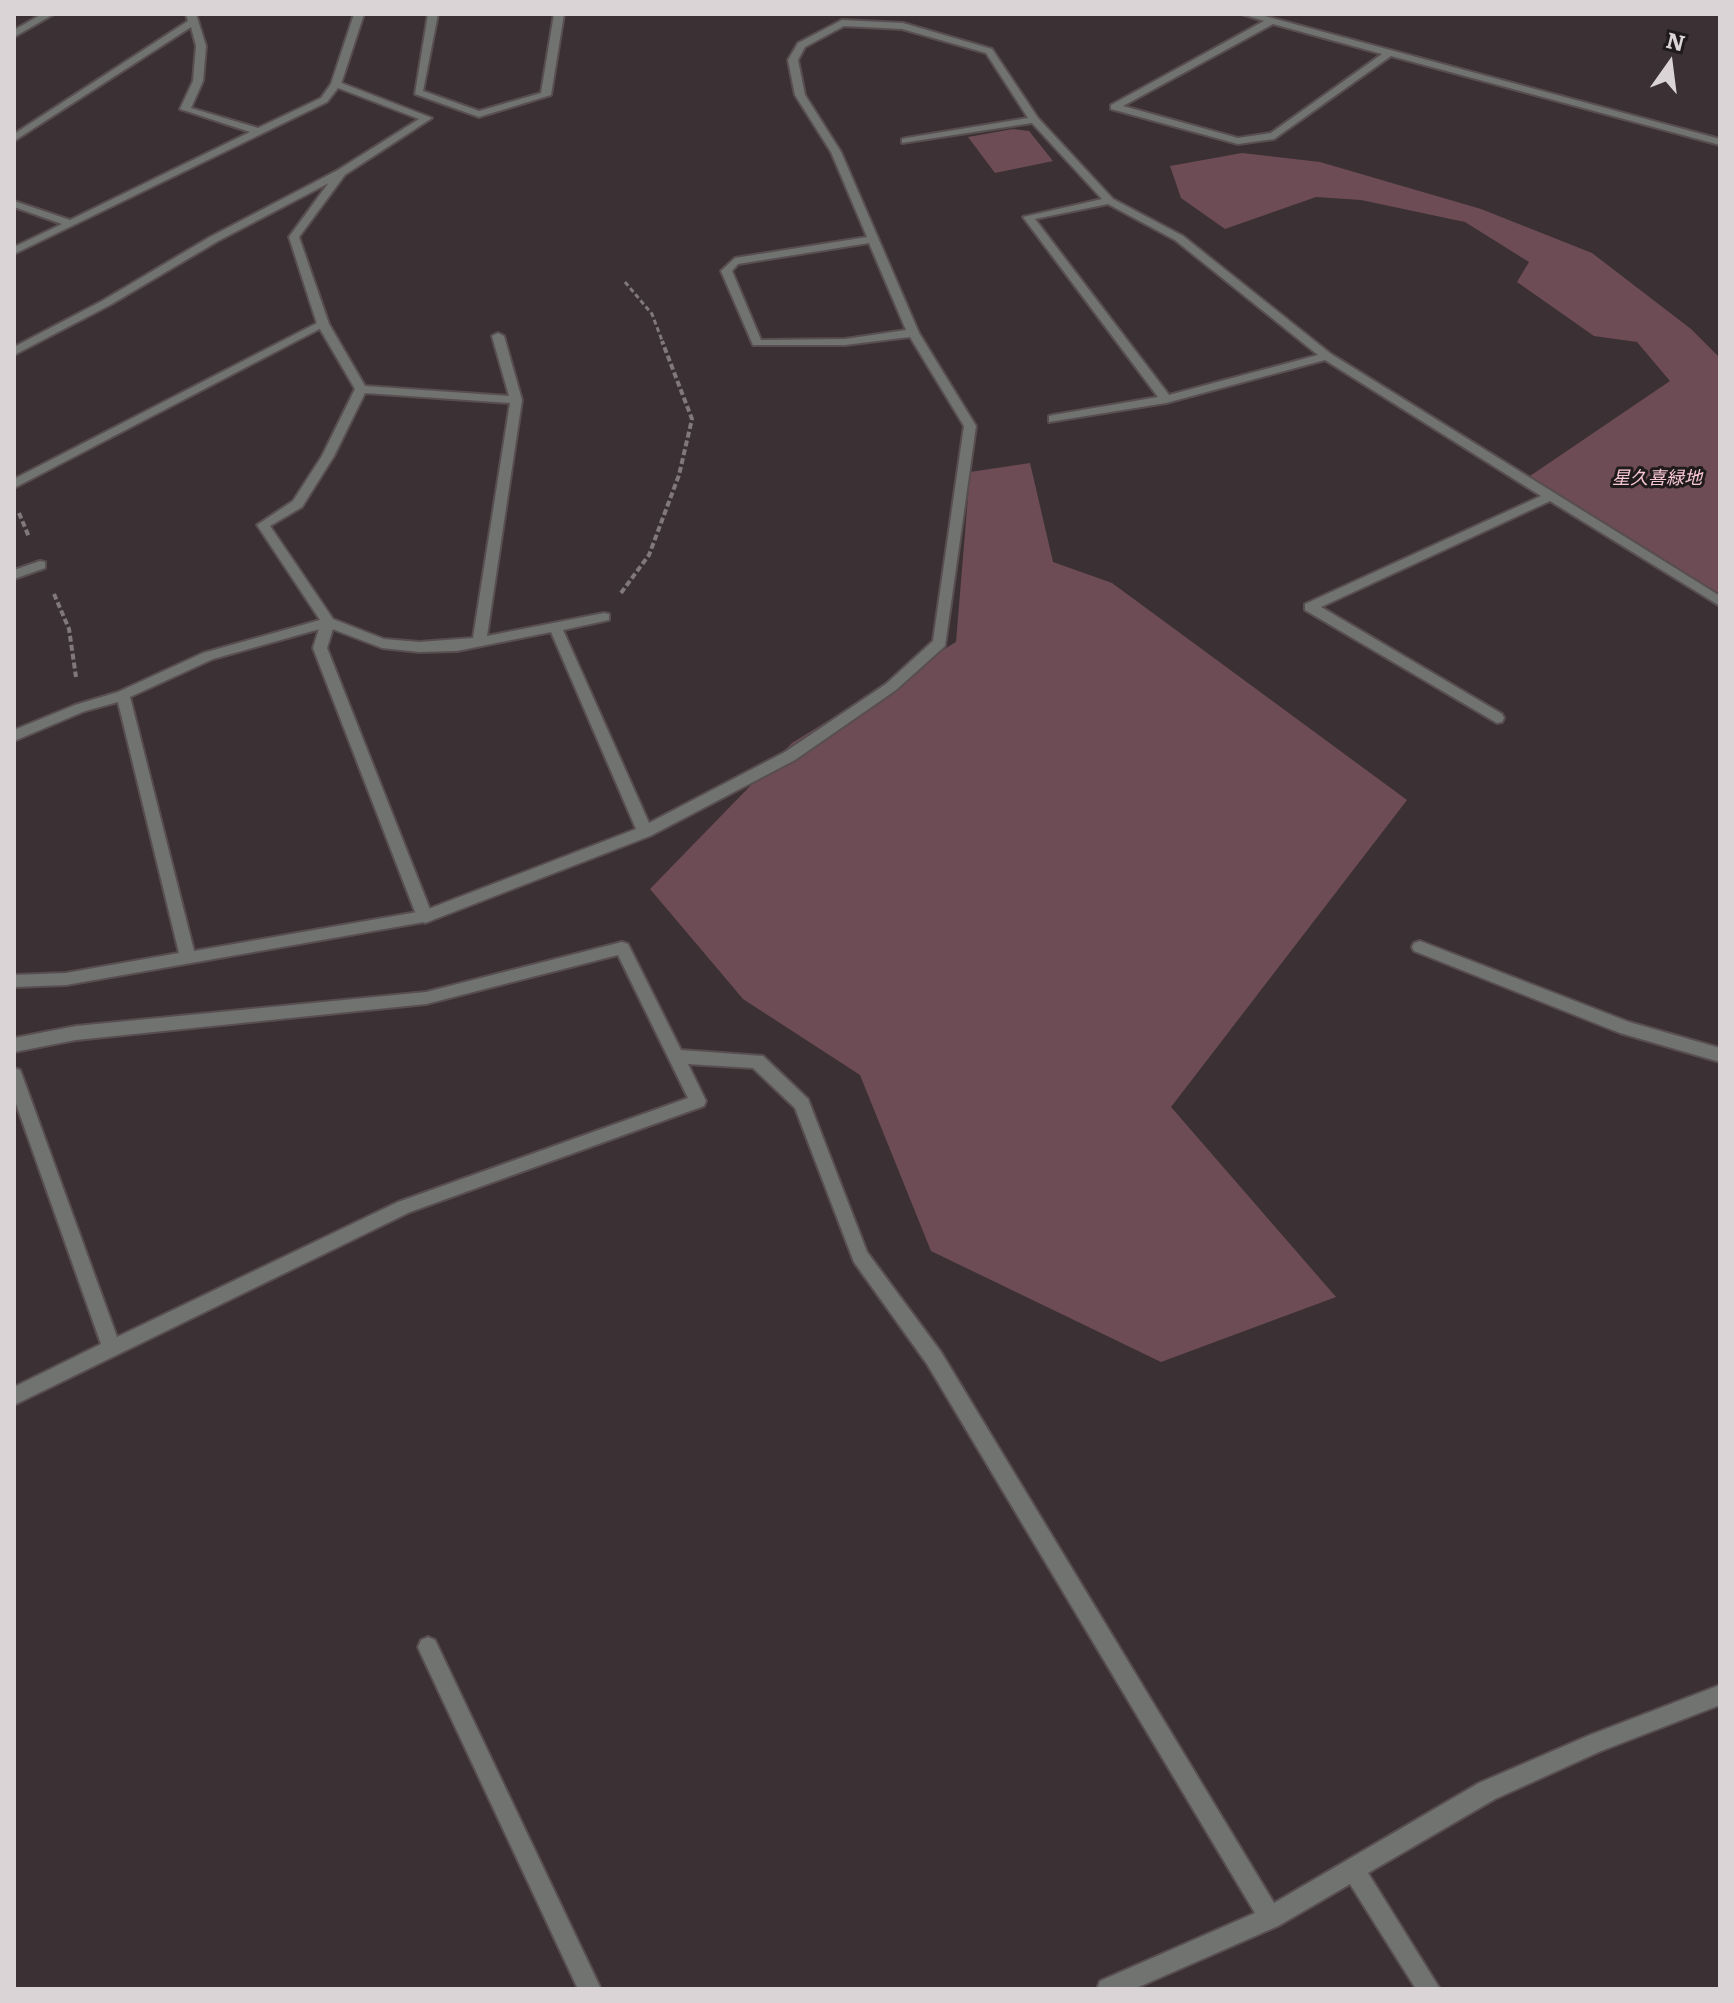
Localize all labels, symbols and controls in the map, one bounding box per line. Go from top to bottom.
text: N [1663,22,1689,58]
north arrow [1630,24,1710,104]
park label: 星久喜緑地 [1612,468,1702,490]

